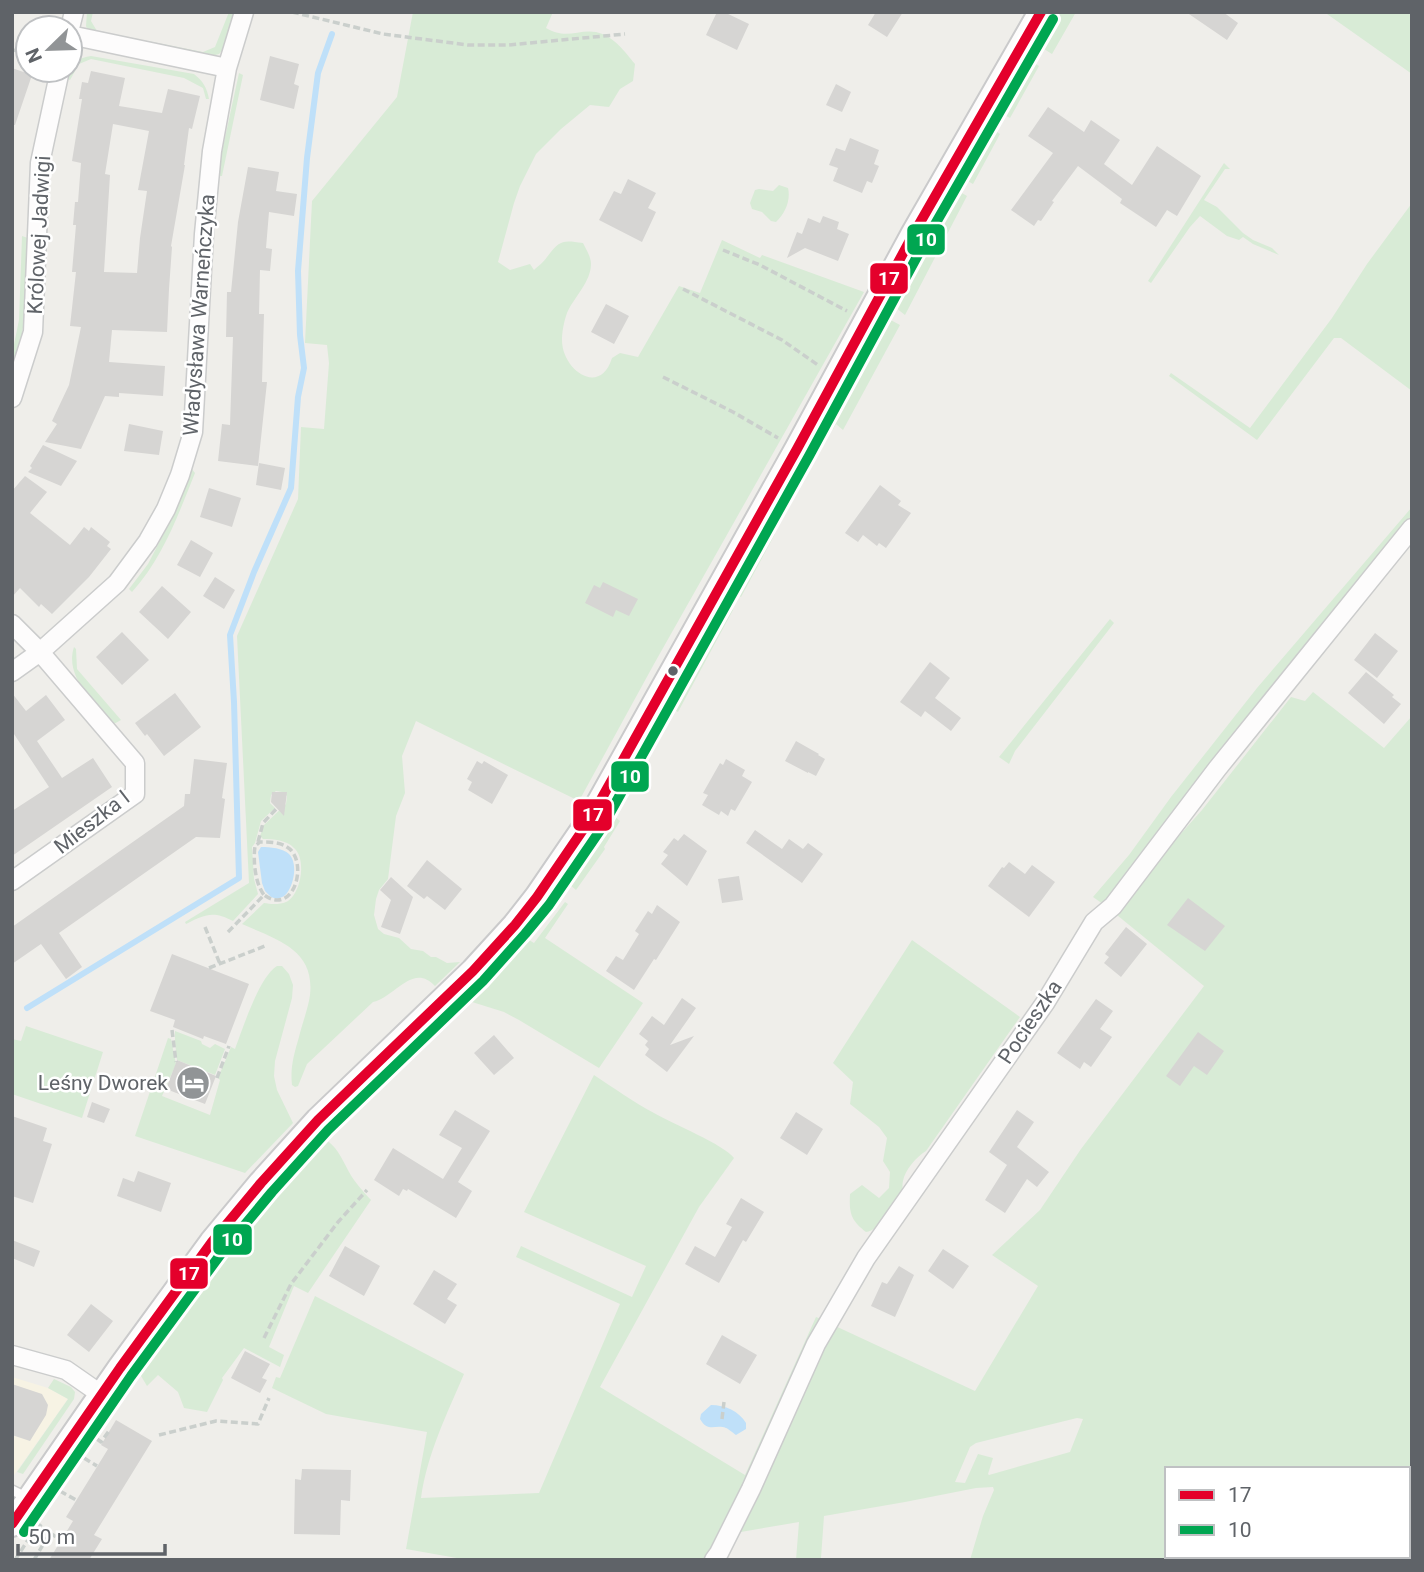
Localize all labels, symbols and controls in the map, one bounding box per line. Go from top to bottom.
north arrow [14,14,84,84]
text: N [21,45,47,66]
street label: Królowej Jadwigi [23,155,55,315]
street label: Władysława Warneńczyka [179,193,219,437]
line badge: 10 [906,223,946,256]
text: 10 [915,228,937,251]
line badge: 17 [869,262,909,295]
text: 17 [878,267,900,290]
unlabelled marker [666,664,680,678]
line badge: 10 [610,760,650,793]
text: 10 [619,765,641,788]
street label: Mieszka I [50,785,134,859]
line badge: 17 [572,798,613,832]
text: 17 [582,803,604,826]
street label: Pocieszka [993,976,1067,1068]
hotel icon: Leśny Dworek [174,1064,212,1102]
place label: Leśny Dworek [38,1071,168,1095]
line badge: 10 [212,1223,253,1256]
text: 10 [221,1228,243,1251]
line badge: 17 [169,1257,209,1290]
text: 17 [178,1262,200,1285]
legend [1165,1467,1410,1558]
text: 17 [1228,1483,1252,1507]
scale bar [18,1512,164,1556]
text: 10 [1228,1518,1252,1542]
text: 50 m [28,1525,75,1549]

